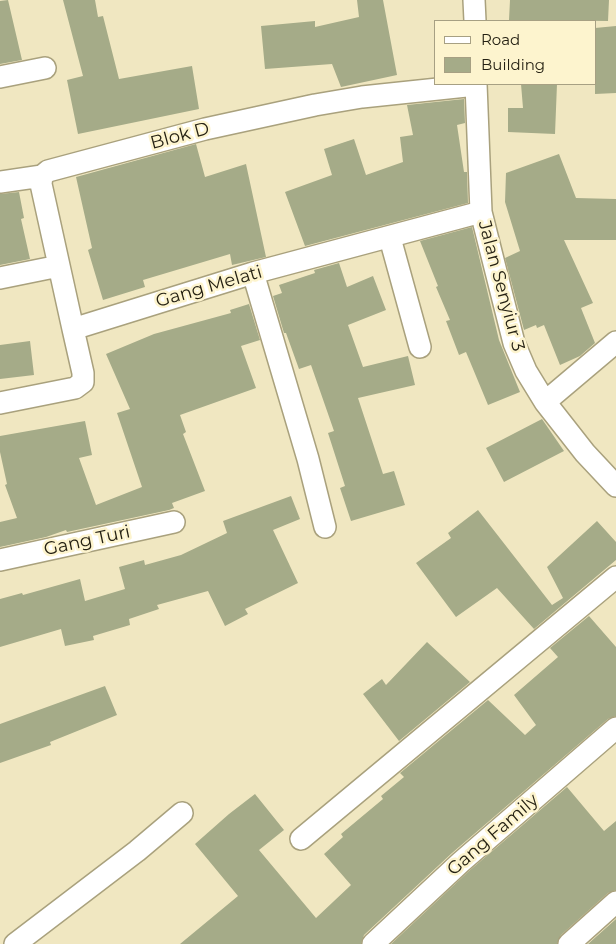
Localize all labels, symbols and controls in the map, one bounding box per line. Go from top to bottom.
legend [434,20,596,85]
text: Road [481,30,520,49]
text: Building [481,55,545,74]
street label: Blok D [148,118,212,154]
street label: Jalan Senyiur 3 [473,218,529,354]
street label: Gang Melati [153,262,265,312]
street label: Gang Turi [42,521,132,561]
street label: Gang Family [443,790,543,880]

